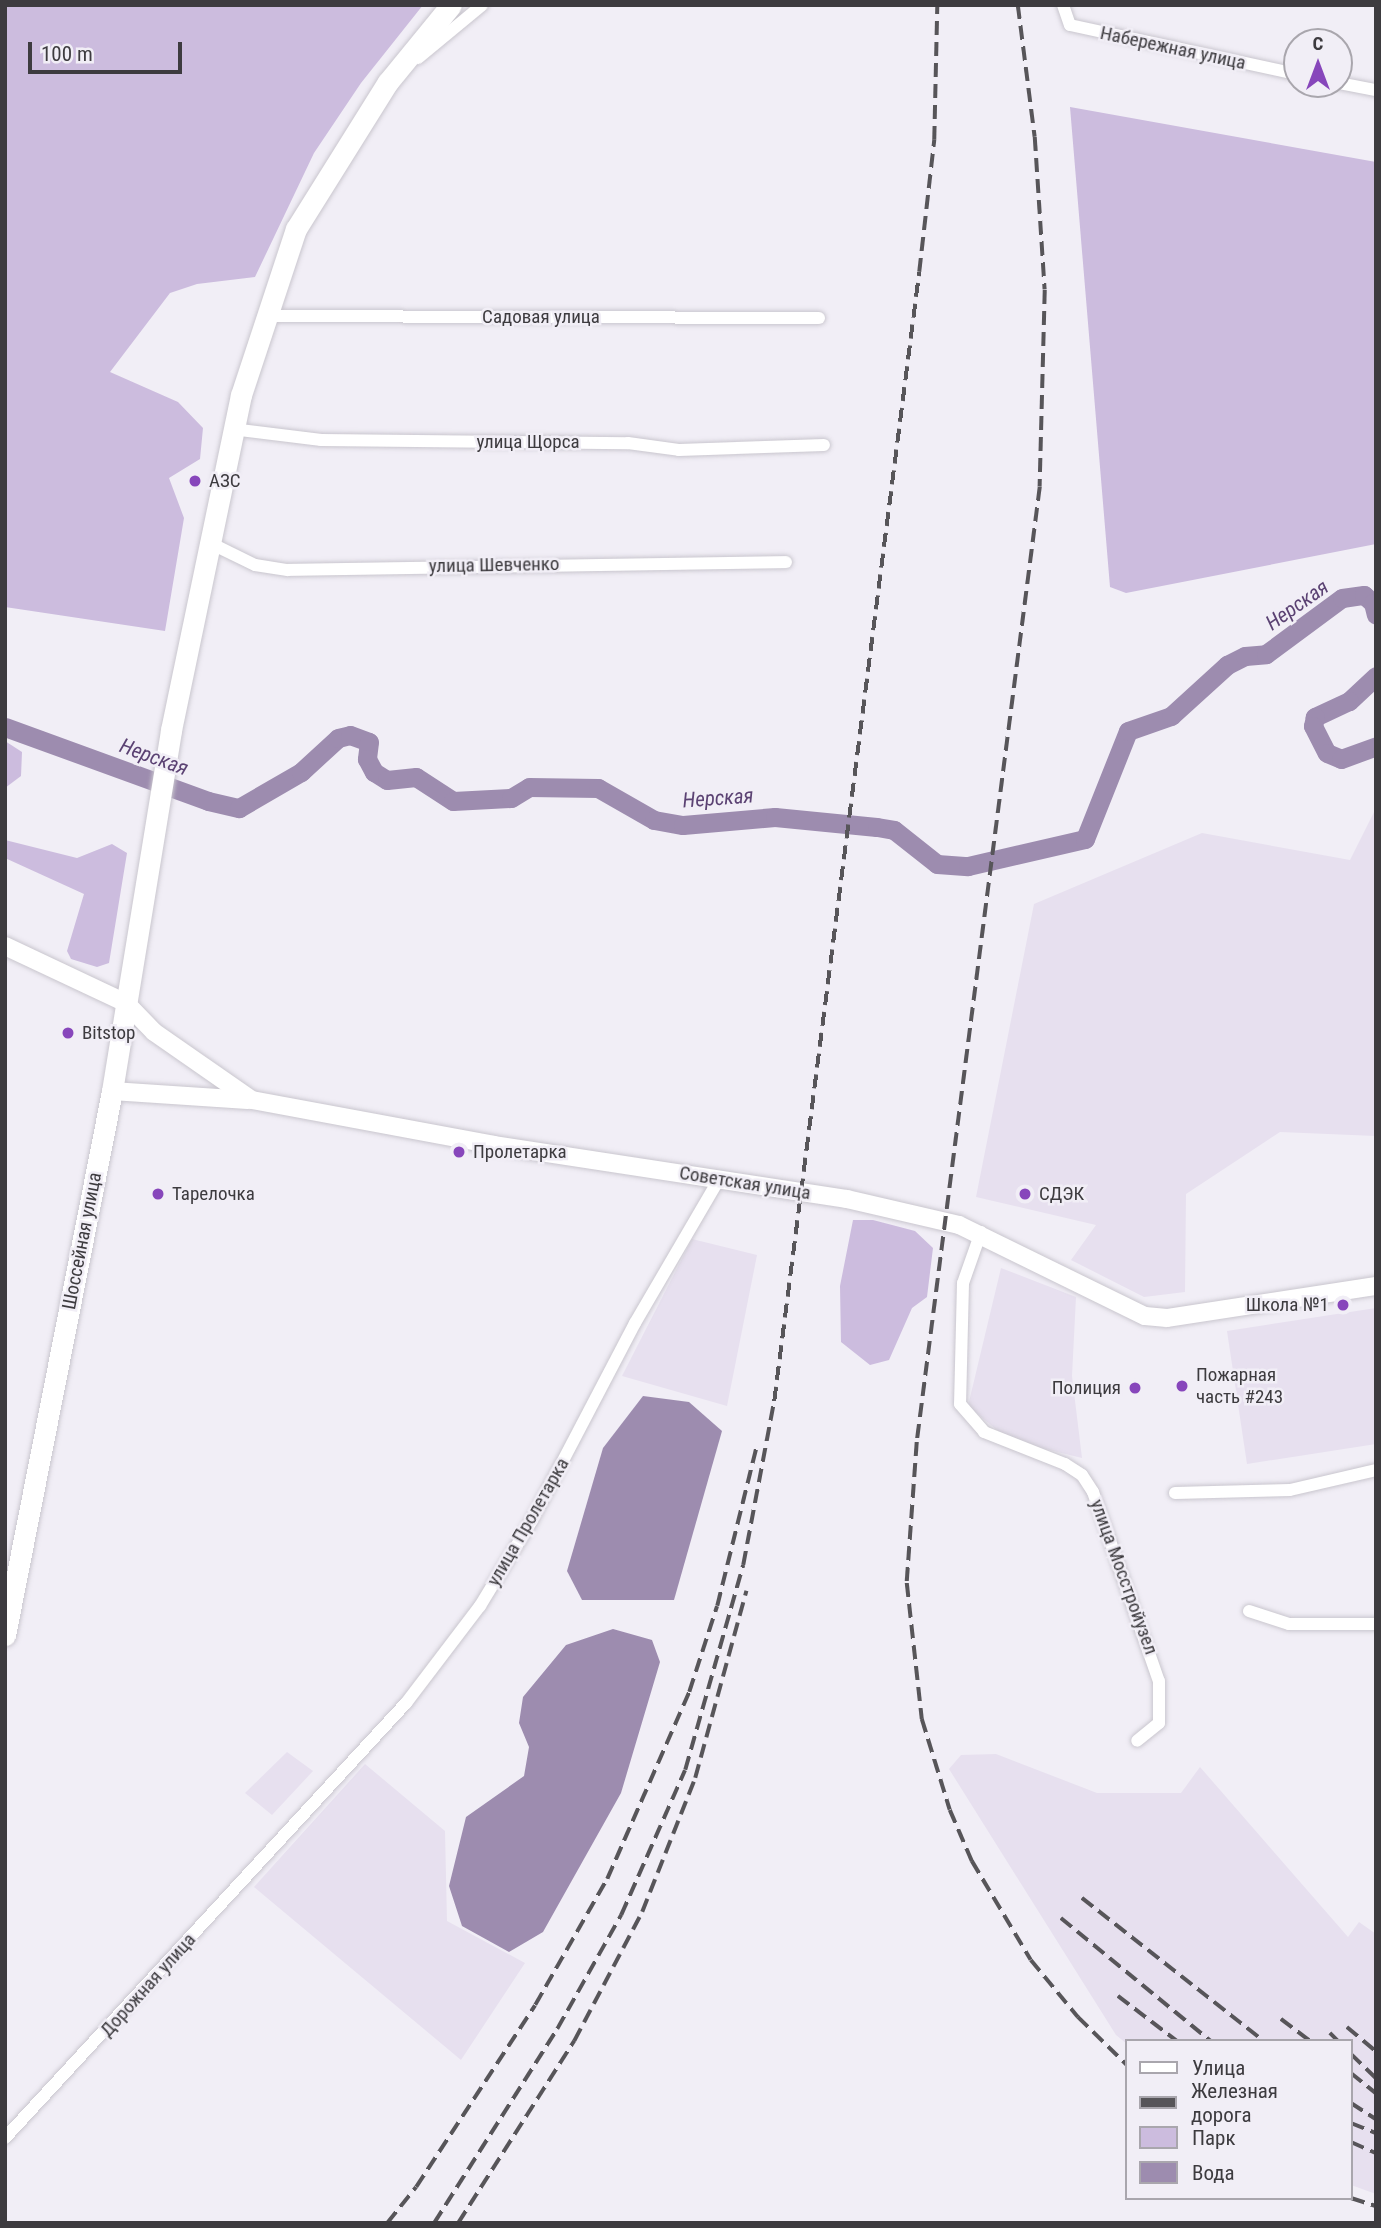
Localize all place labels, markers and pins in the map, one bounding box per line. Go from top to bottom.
place label: АЗС [209,470,241,492]
marker: АЗС [187,473,203,489]
place label: Bitstop [82,1022,135,1044]
marker: Bitstop [60,1025,76,1041]
place label: Пролетарка [473,1141,567,1163]
marker: Пролетарка [451,1144,467,1160]
place label: Тарелочка [172,1183,255,1205]
place label: СДЭК [1039,1183,1084,1205]
marker: Тарелочка [150,1186,166,1202]
marker: СДЭК [1017,1186,1033,1202]
place label: Школа №1 [1246,1294,1329,1316]
marker: Школа №1 [1335,1297,1351,1313]
place label: Пожарная часть #243 [1196,1364,1283,1408]
place label: Полиция [1052,1377,1121,1399]
marker: Пожарная часть #243 [1174,1378,1190,1394]
marker: Полиция [1127,1380,1143,1396]

